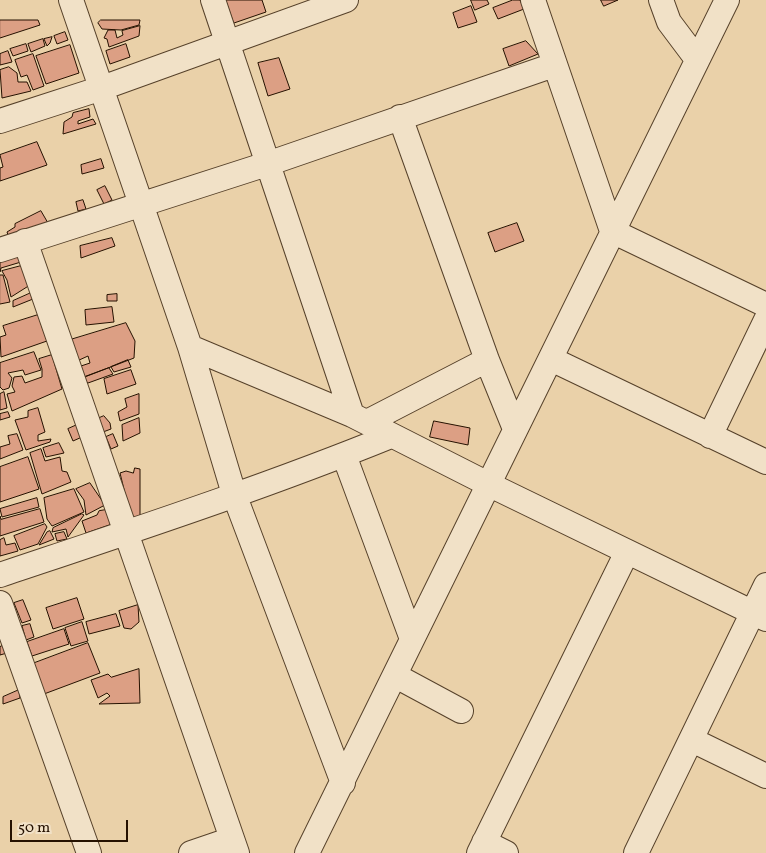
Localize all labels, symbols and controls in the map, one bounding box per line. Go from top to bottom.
scale bar [12,810,130,842]
text: 50 m [18,818,50,839]

